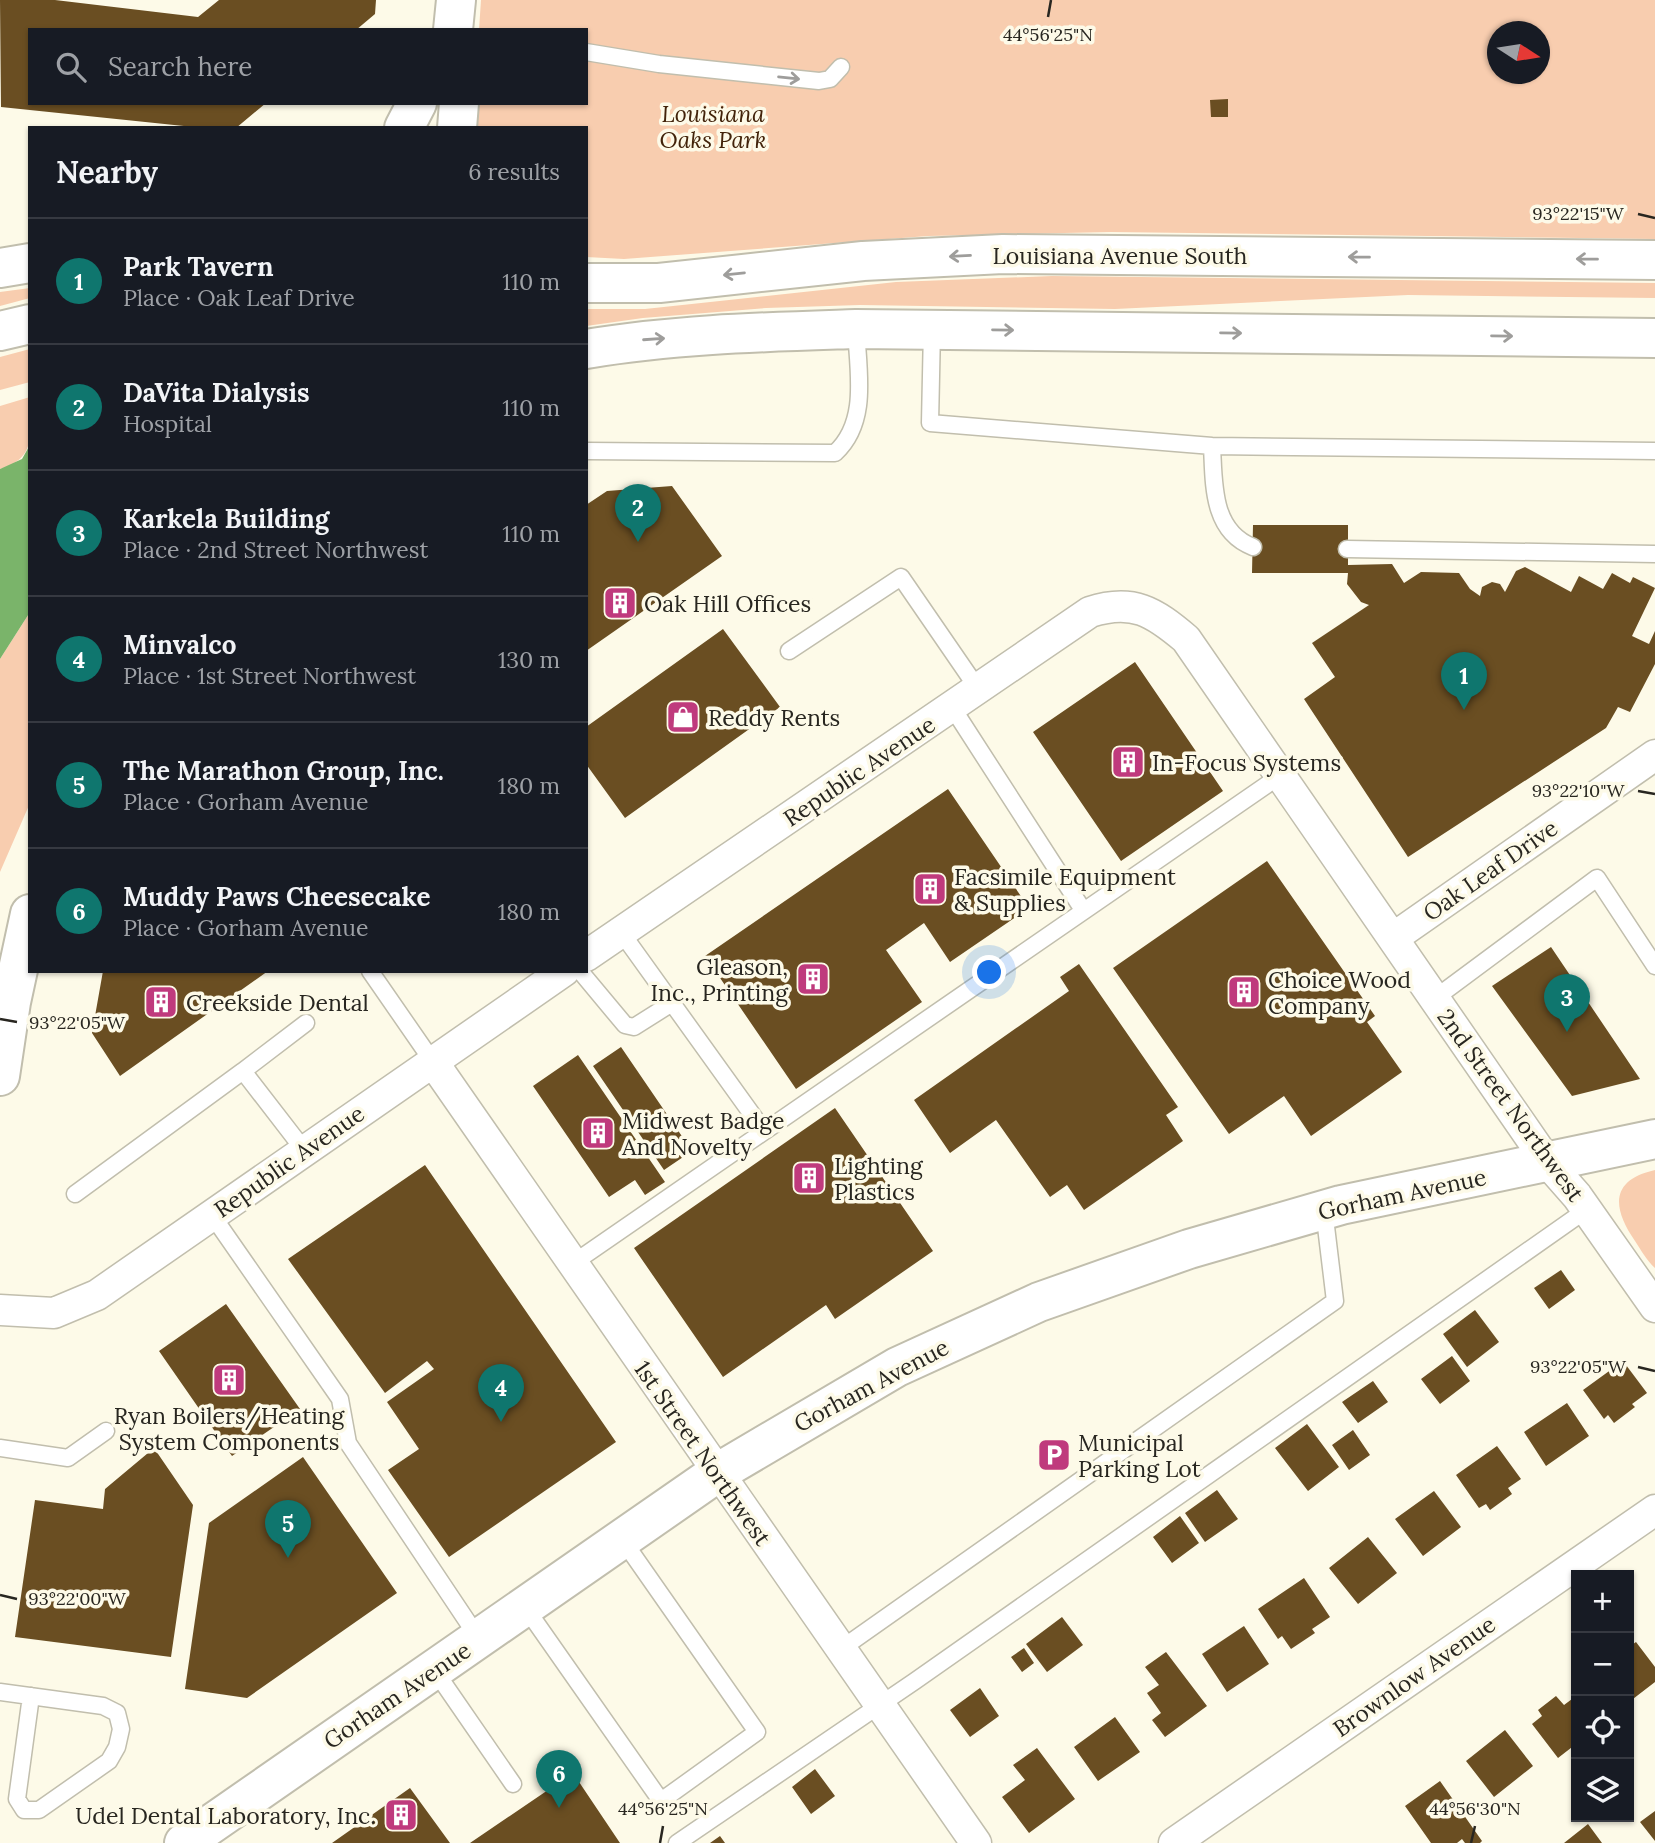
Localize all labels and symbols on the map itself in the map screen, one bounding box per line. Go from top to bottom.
north arrow [1487,21,1550,84]
text: 44°56'25"N [1003,23,1093,46]
one-way arrow [777,72,800,85]
park label: Louisiana Oaks Park [660,99,766,154]
text: 93°22'15"W [1532,202,1625,225]
street label: Louisiana Avenue South [993,241,1248,270]
one-way arrow [949,250,972,263]
one-way arrow [1348,250,1371,264]
one-way arrow [1576,252,1599,266]
one-way arrow [723,267,745,280]
one-way arrow [992,323,1015,337]
one-way arrow [1219,326,1242,340]
one-way arrow [1490,329,1513,343]
one-way arrow [642,332,665,345]
pin: 2 [615,484,661,542]
building icon: Oak Hill Offices [601,584,639,622]
place label: Oak Hill Offices [644,589,811,618]
pin: 1 [1441,652,1487,710]
shop icon: Reddy Rents [664,698,702,736]
place label: Reddy Rents [708,703,840,732]
street label: Republic Avenue [778,710,940,832]
building icon: In-Focus Systems [1109,743,1147,781]
place label: In-Focus Systems [1152,748,1341,777]
text: 93°22'10"W [1532,779,1625,802]
street label: Oak Leaf Drive [1417,813,1563,927]
place label: Facsimile Equipment & Supplies [954,862,1176,917]
building icon: Facsimile Equipment & Supplies [911,870,949,908]
place label: Gleason, Inc., Printing [651,952,789,1007]
your location [972,955,1006,989]
building icon: Gleason, Inc., Printing [794,960,832,998]
place label: Choice Wood Company [1268,965,1411,1020]
building icon: Choice Wood Company [1225,973,1263,1011]
pin: 3 [1544,974,1590,1032]
building icon: Creekside Dental [142,983,180,1021]
place label: Creekside Dental [186,988,369,1017]
street label: 2nd Street Northwest [1431,1003,1591,1207]
text: 93°22'05"W [29,1011,126,1034]
street label: Republic Avenue [208,1098,370,1224]
place label: Midwest Badge And Novelty [621,1106,784,1161]
building icon: Midwest Badge And Novelty [579,1114,617,1152]
place label: Lighting Plastics [834,1151,924,1206]
building icon: Lighting Plastics [790,1159,828,1197]
street label: Gorham Avenue [1315,1162,1489,1226]
street label: Gorham Avenue [789,1332,953,1438]
street label: 1st Street Northwest [628,1355,778,1551]
text: 93°22'05"W [1530,1355,1627,1378]
building icon: Ryan Boilers/Heating System Components [210,1361,248,1399]
pin: 4 [478,1364,524,1422]
place label: Ryan Boilers/Heating System Components [114,1401,346,1456]
place label: Municipal Parking Lot [1078,1428,1201,1483]
parking icon: Municipal Parking Lot [1035,1436,1073,1474]
pin: 5 [265,1500,311,1558]
text: 93°22'00"W [28,1587,127,1610]
street label: Brownlow Avenue [1327,1609,1501,1743]
street label: Gorham Avenue [318,1635,476,1755]
pin: 6 [536,1750,582,1808]
building icon: Udel Dental Laboratory, Inc. [382,1796,420,1834]
text: 44°56'25"N [618,1797,708,1820]
text: 44°56'30"N [1429,1797,1521,1820]
place label: Udel Dental Laboratory, Inc. [75,1801,376,1830]

